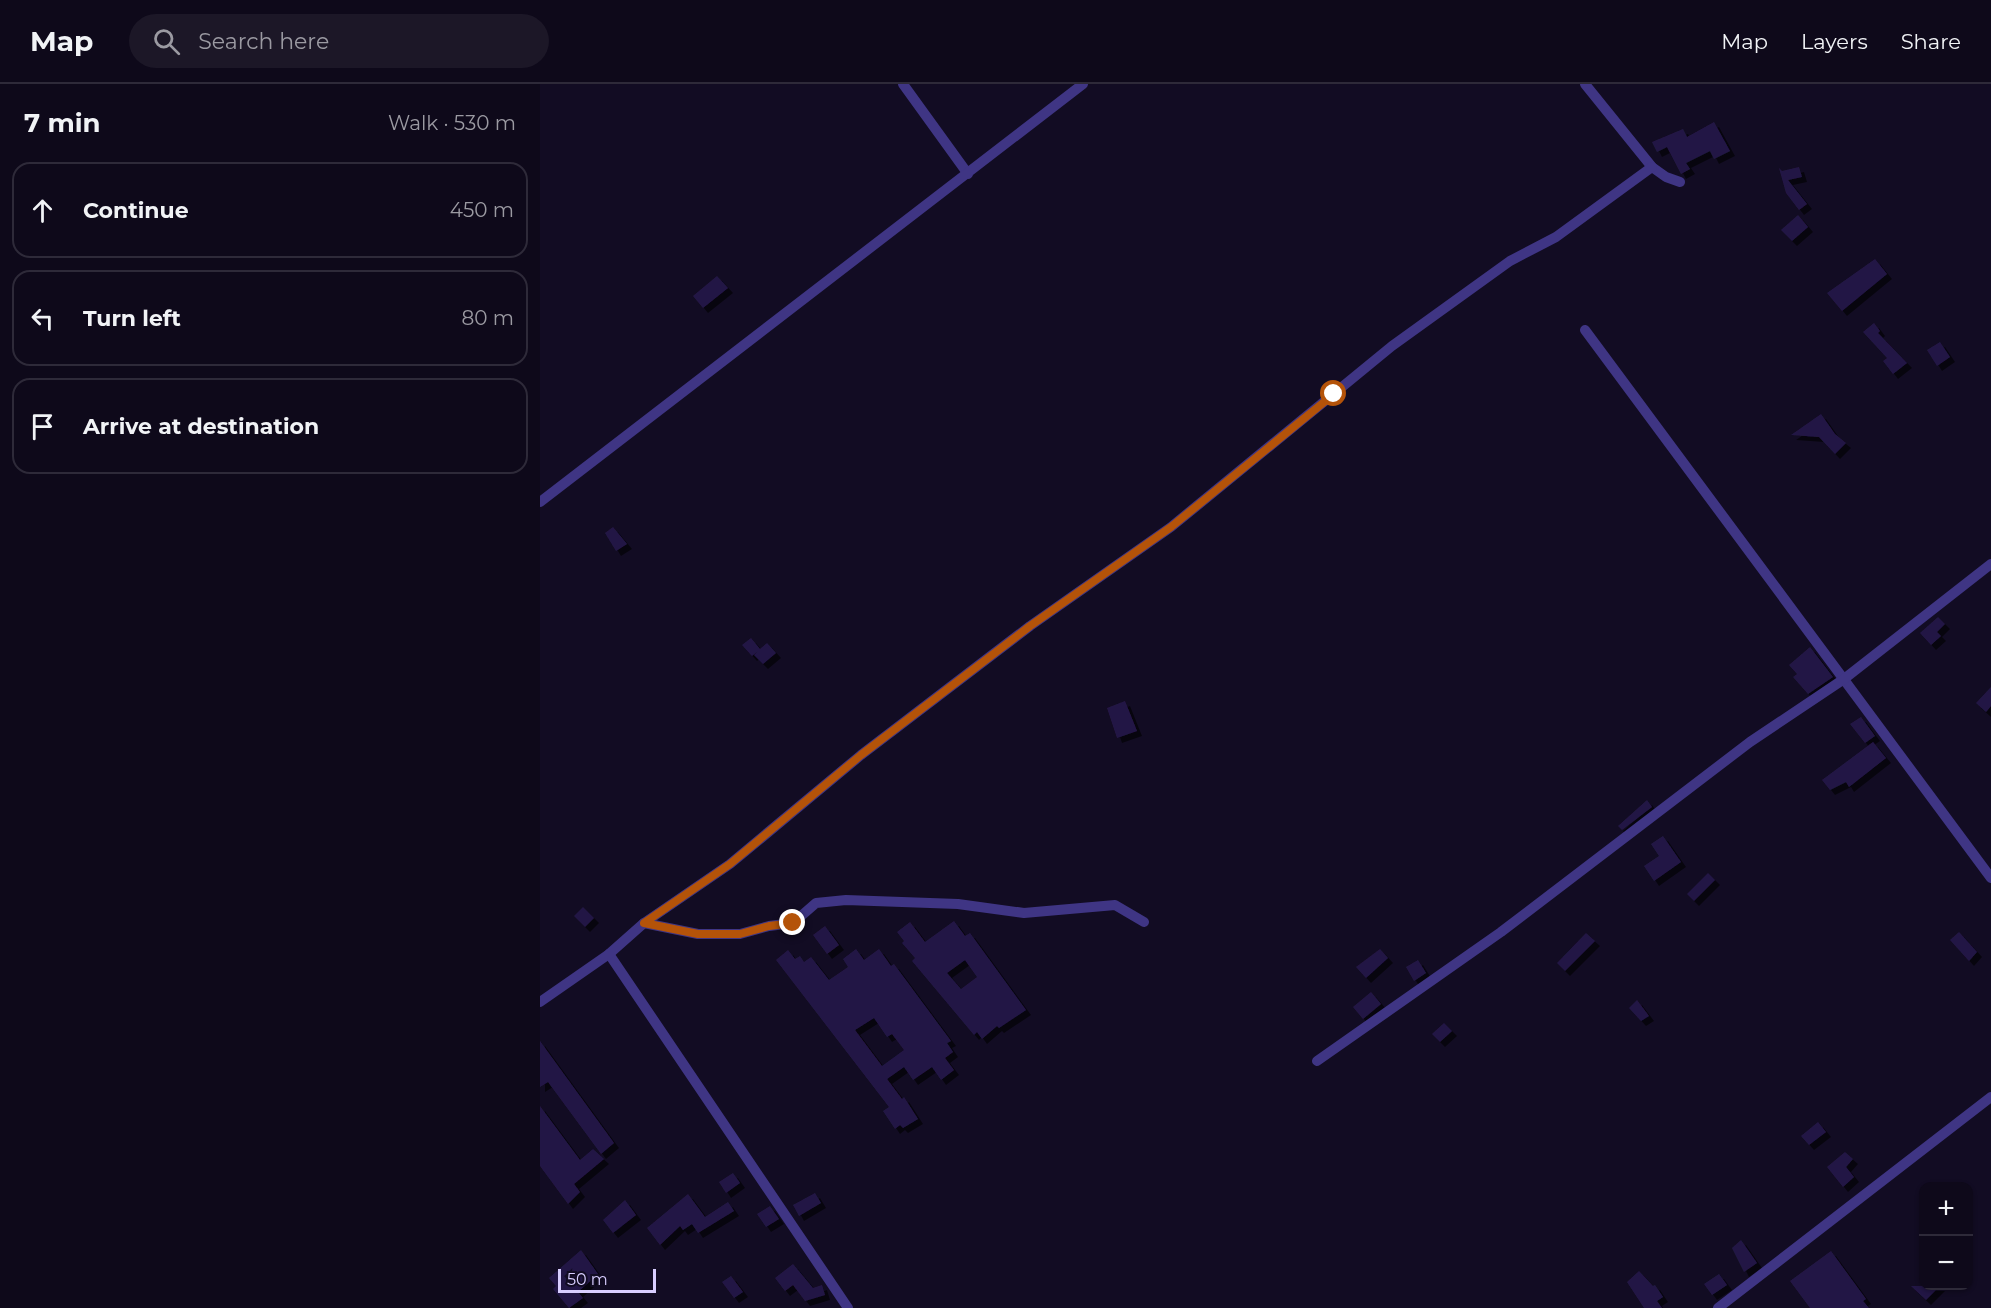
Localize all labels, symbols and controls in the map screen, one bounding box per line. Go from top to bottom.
search box [129,14,549,68]
text: Map [30,24,93,58]
icon: search [150,25,183,58]
text: Search here [198,28,329,55]
text: Map [1721,29,1768,54]
text: Layers [1801,29,1868,54]
text: Share [1901,29,1961,54]
text: 7 min [24,107,101,139]
text: Walk · 530 m [388,111,516,135]
icon: ahead [26,194,59,227]
text: Continue [83,197,189,224]
text: 450 m [450,198,514,222]
icon: left [26,302,59,335]
text: Turn left [83,305,181,332]
text: 80 m [462,306,514,330]
route start [1320,380,1346,406]
icon: arrive [26,410,59,443]
text: Arrive at destination [83,413,319,440]
route end [779,909,805,935]
map controls [1919,1182,1973,1290]
button: + [1919,1182,1973,1236]
button: − [1919,1236,1973,1290]
scale bar [558,1266,656,1294]
text: 50 m [567,1270,608,1289]

